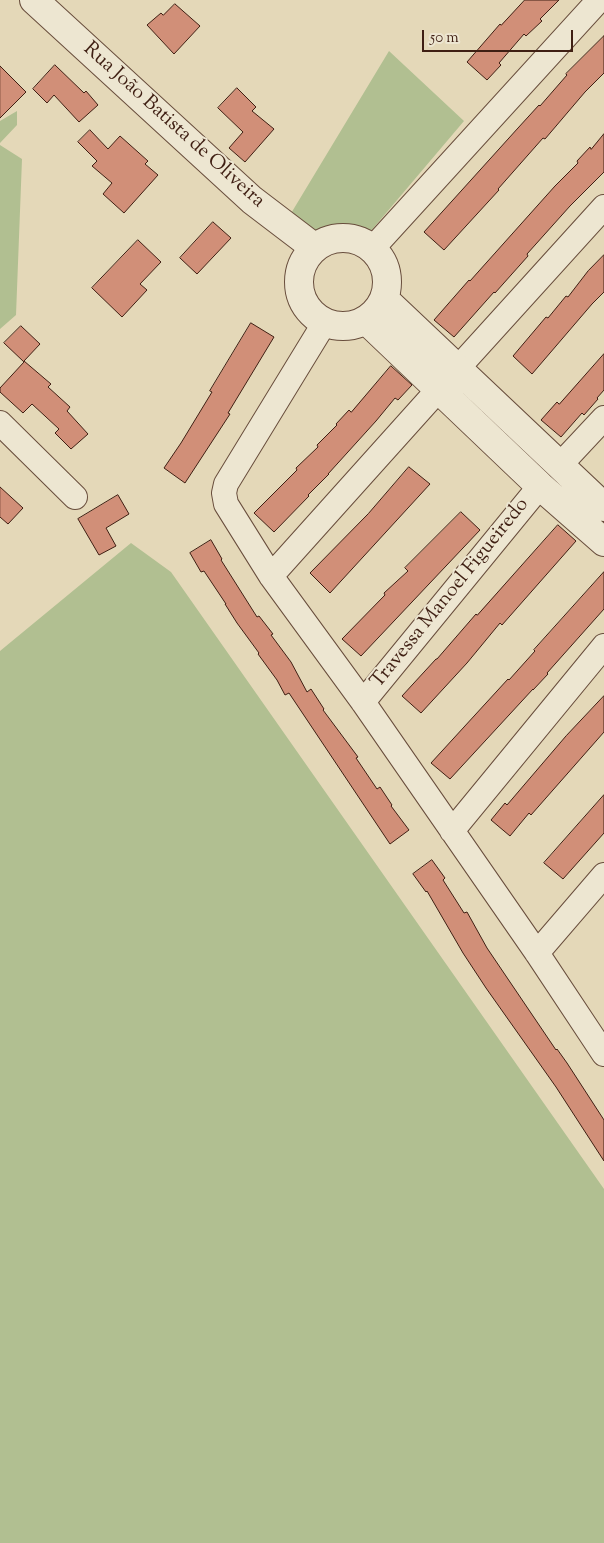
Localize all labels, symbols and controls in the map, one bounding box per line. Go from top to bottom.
scale bar [424,20,575,52]
text: 50 m [430,28,459,49]
street label: Rua João Batista de Oliveira [77,38,269,214]
street label: Travessa Manoel Figueiredo [367,494,535,694]

